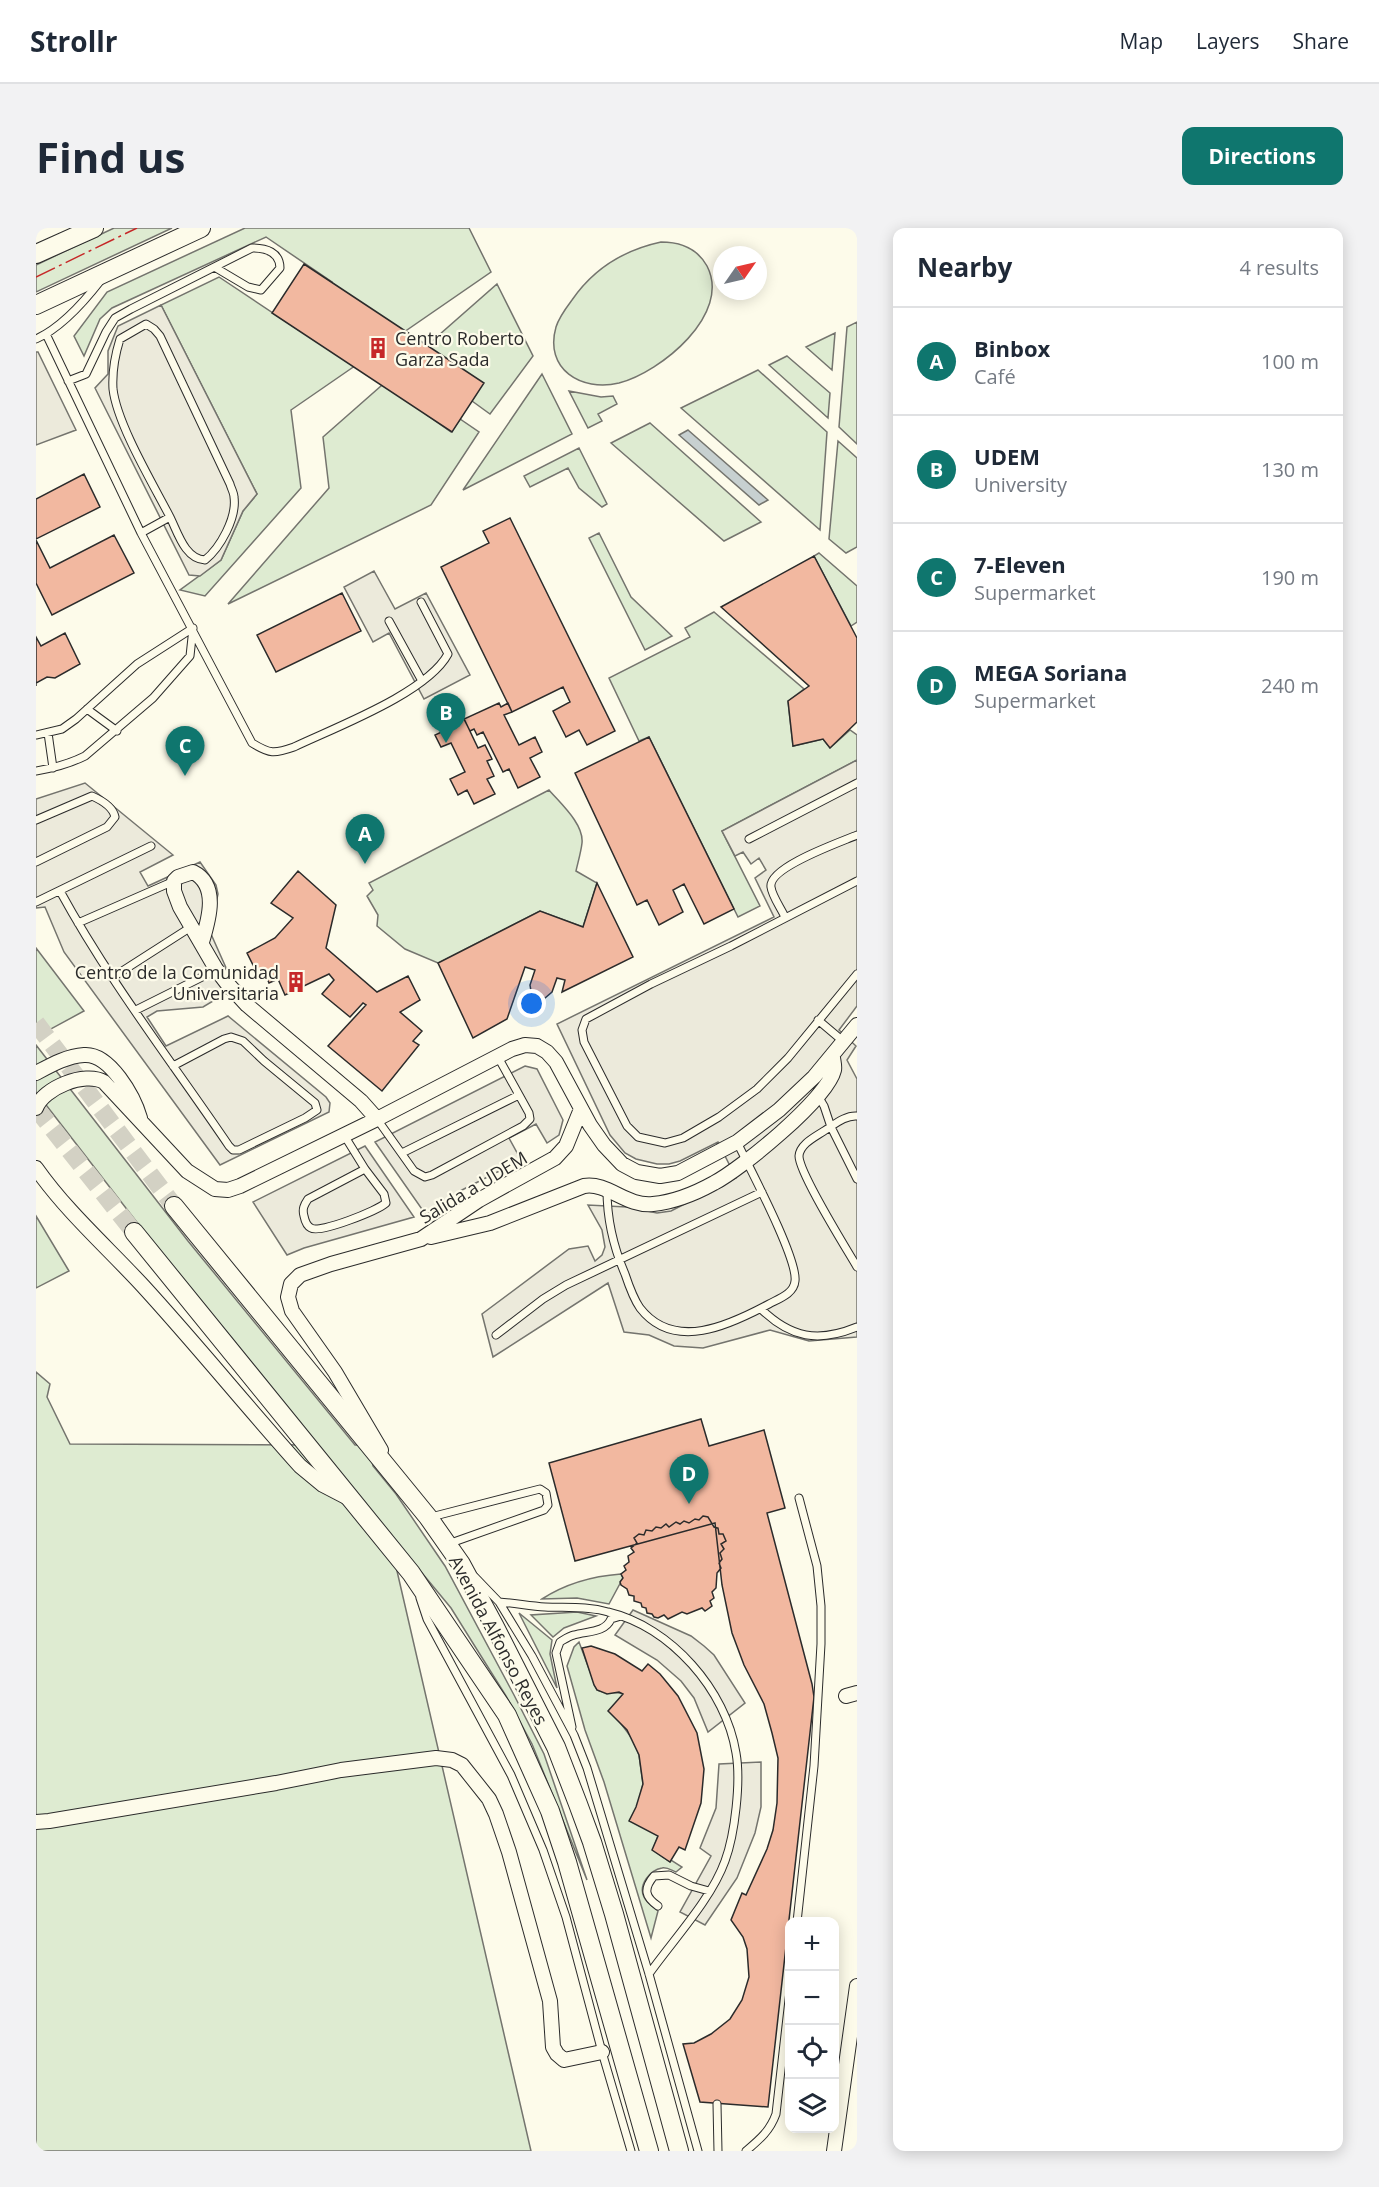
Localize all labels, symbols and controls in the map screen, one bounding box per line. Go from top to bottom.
text: Strollr [30,22,117,60]
text: Map [1120,27,1163,55]
text: Layers [1196,27,1260,55]
text: Share [1293,27,1349,55]
button: Directions [1182,127,1343,185]
text: Find us [36,128,185,185]
north arrow [713,246,767,300]
text: Nearby [917,249,1012,285]
text: 4 results [1239,254,1319,281]
place label: Centro Roberto Garza Sada [395,326,524,371]
text: Binbox [974,333,1050,363]
building icon: Centro Roberto Garza Sada [366,336,390,360]
text: A [930,348,943,375]
text: 100 m [1261,348,1319,375]
text: Café [974,363,1016,390]
text: UDEM [974,441,1040,471]
text: B [930,456,943,483]
text: 130 m [1261,456,1319,483]
text: University [974,471,1067,498]
text: 7-Eleven [974,549,1066,579]
text: C [930,564,943,591]
text: 190 m [1261,564,1319,591]
text: Supermarket [974,579,1096,606]
text: MEGA Soriana [974,657,1127,687]
text: D [929,672,944,699]
text: 240 m [1261,672,1319,699]
text: Supermarket [974,687,1096,714]
pin: B [426,694,466,743]
pin: C [166,726,204,776]
pin: A [346,814,384,864]
place label: Centro de la Comunidad Universitaria [75,960,279,1005]
building icon: Centro de la Comunidad Universitaria [284,970,308,994]
your location [517,989,546,1018]
street label: Salida a UDEM [415,1145,531,1229]
pin: D [670,1454,708,1504]
street label: Avenida Alfonso Reyes [444,1551,554,1729]
map controls [785,1917,839,2133]
button: + [785,1917,839,1971]
button: − [785,1971,839,2025]
button: locate [785,2025,839,2079]
button: layers [785,2079,839,2133]

